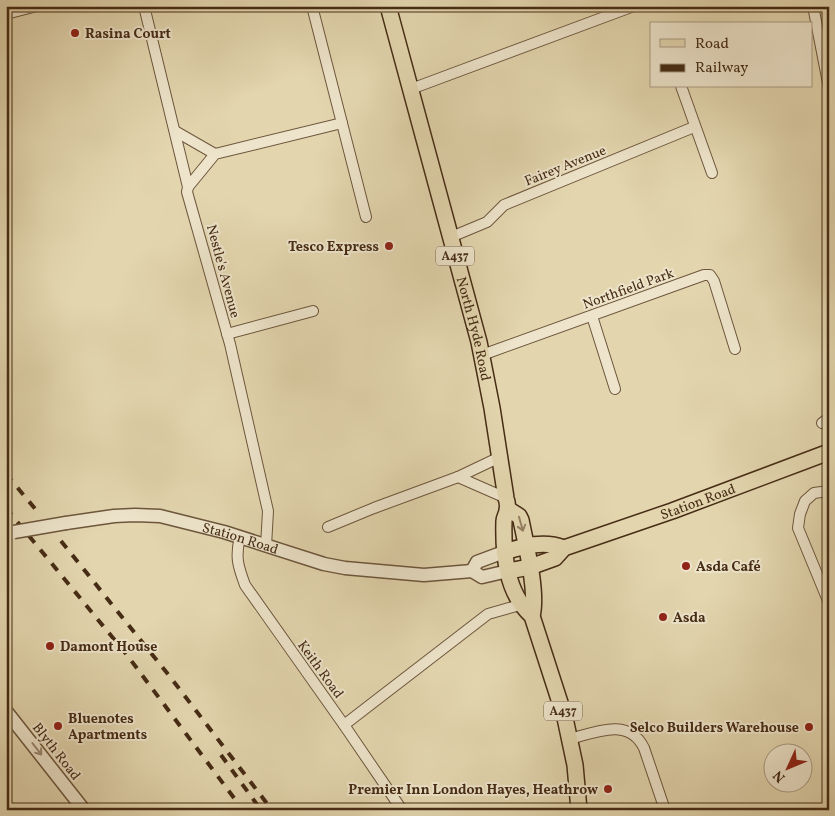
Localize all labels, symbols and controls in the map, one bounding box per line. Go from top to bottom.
legend [650,22,812,88]
place label: Rasina Court [85,25,171,44]
marker: Rasina Court [69,27,81,39]
text: Road [695,34,729,55]
text: Railway [695,58,748,79]
street label: Fairey Avenue [522,141,610,191]
street label: Nestle's Avenue [201,223,244,320]
place label: Tesco Express [288,238,379,257]
marker: Tesco Express [383,240,395,252]
road number: A437 [436,247,474,266]
street label: Northfield Park [580,264,677,315]
street label: North Hyde Road [451,275,494,383]
street label: Station Road [658,480,739,525]
one-way arrow [517,516,527,532]
street label: Station Road [200,519,281,560]
place label: Asda Café [696,558,761,577]
marker: Asda Café [680,560,692,572]
place label: Asda [673,609,706,628]
marker: Asda [657,611,669,623]
street label: Keith Road [292,637,347,703]
place label: Damont House [60,638,157,657]
marker: Damont House [44,640,56,652]
road number: A437 [544,701,582,720]
place label: Bluenotes Apartments [68,710,147,745]
street label: Blyth Road [27,719,84,785]
place label: Selco Builders Warehouse [630,719,799,738]
marker: Bluenotes Apartments [52,720,64,732]
marker: Selco Builders Warehouse [803,721,815,733]
one-way arrow [31,742,42,755]
north arrow [762,744,812,794]
text: N [769,766,790,786]
place label: Premier Inn London Hayes, Heathrow [348,781,598,800]
marker: Premier Inn London Hayes, Heathrow [602,783,614,795]

